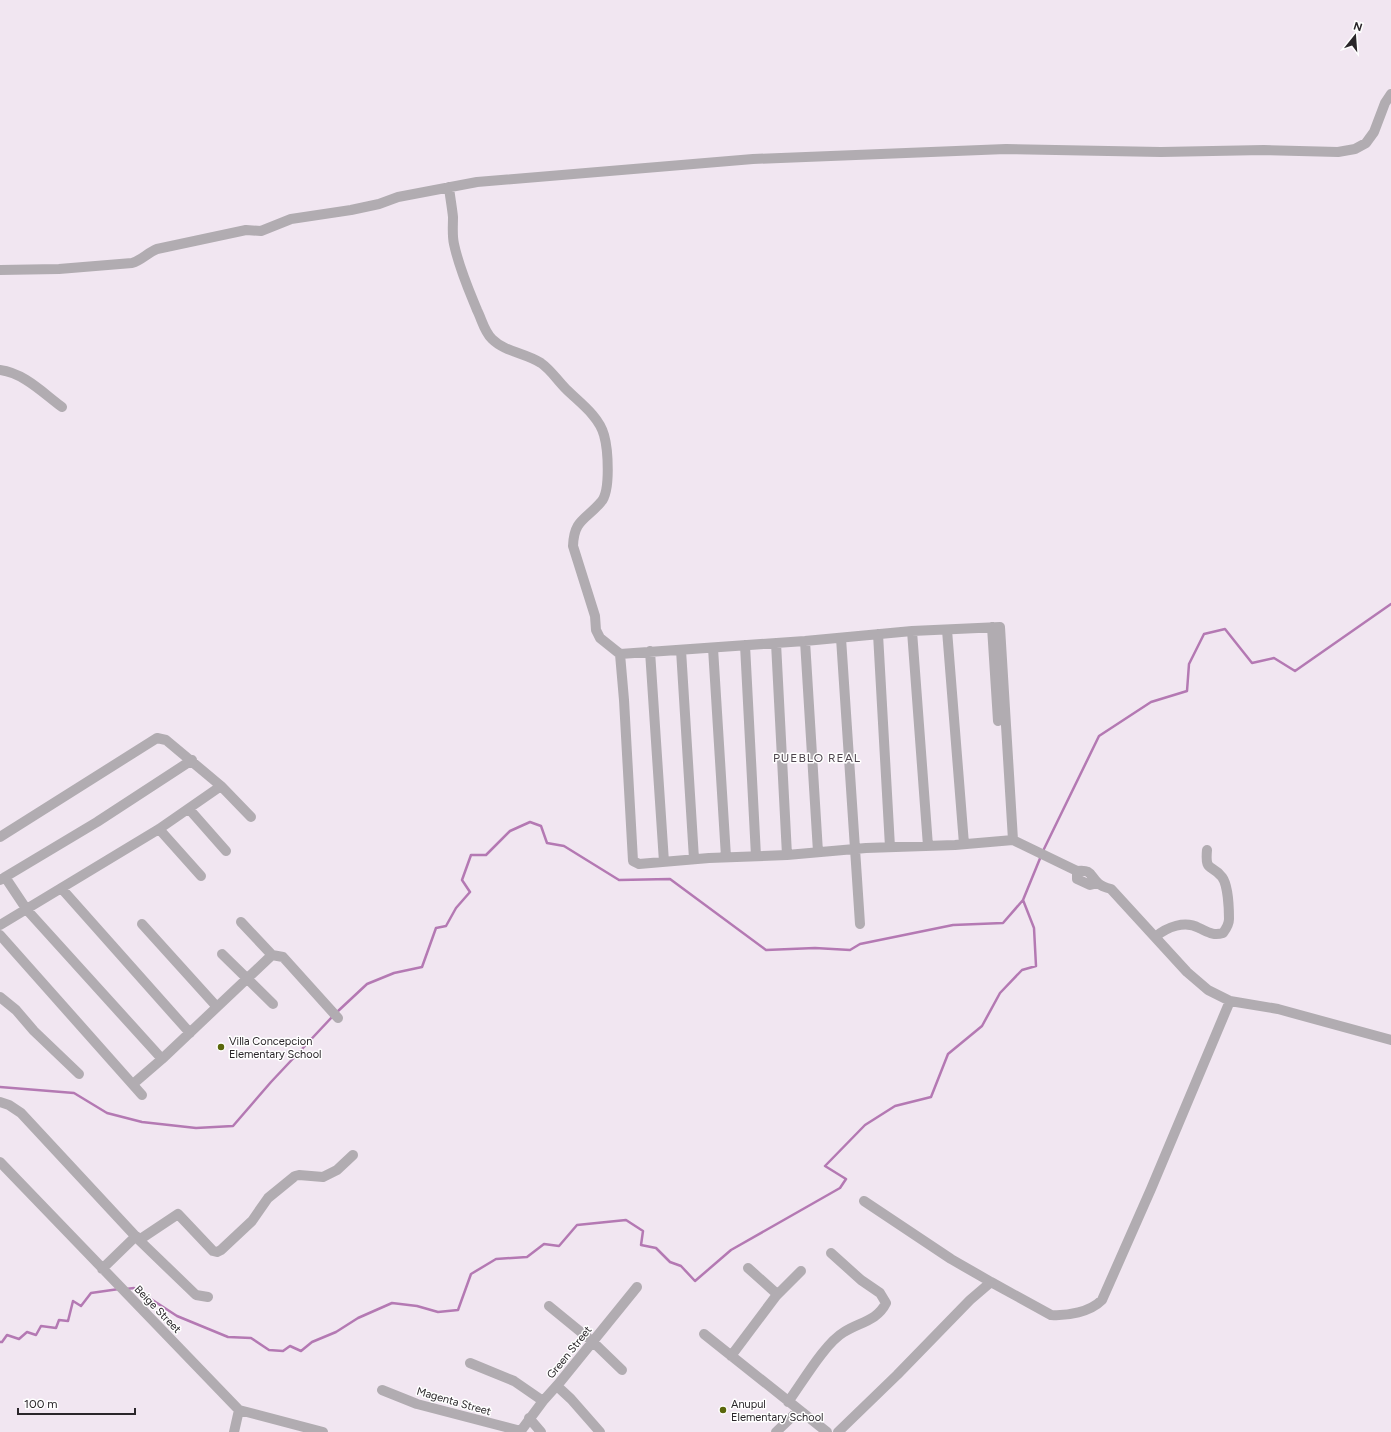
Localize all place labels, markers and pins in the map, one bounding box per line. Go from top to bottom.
place label: Villa Concepcion Elementary School [229,1035,321,1061]
marker: Villa Concepcion Elementary School [216,1042,226,1052]
place label: Anupul Elementary School [731,1398,823,1424]
marker: Anupul Elementary School [718,1405,728,1415]

